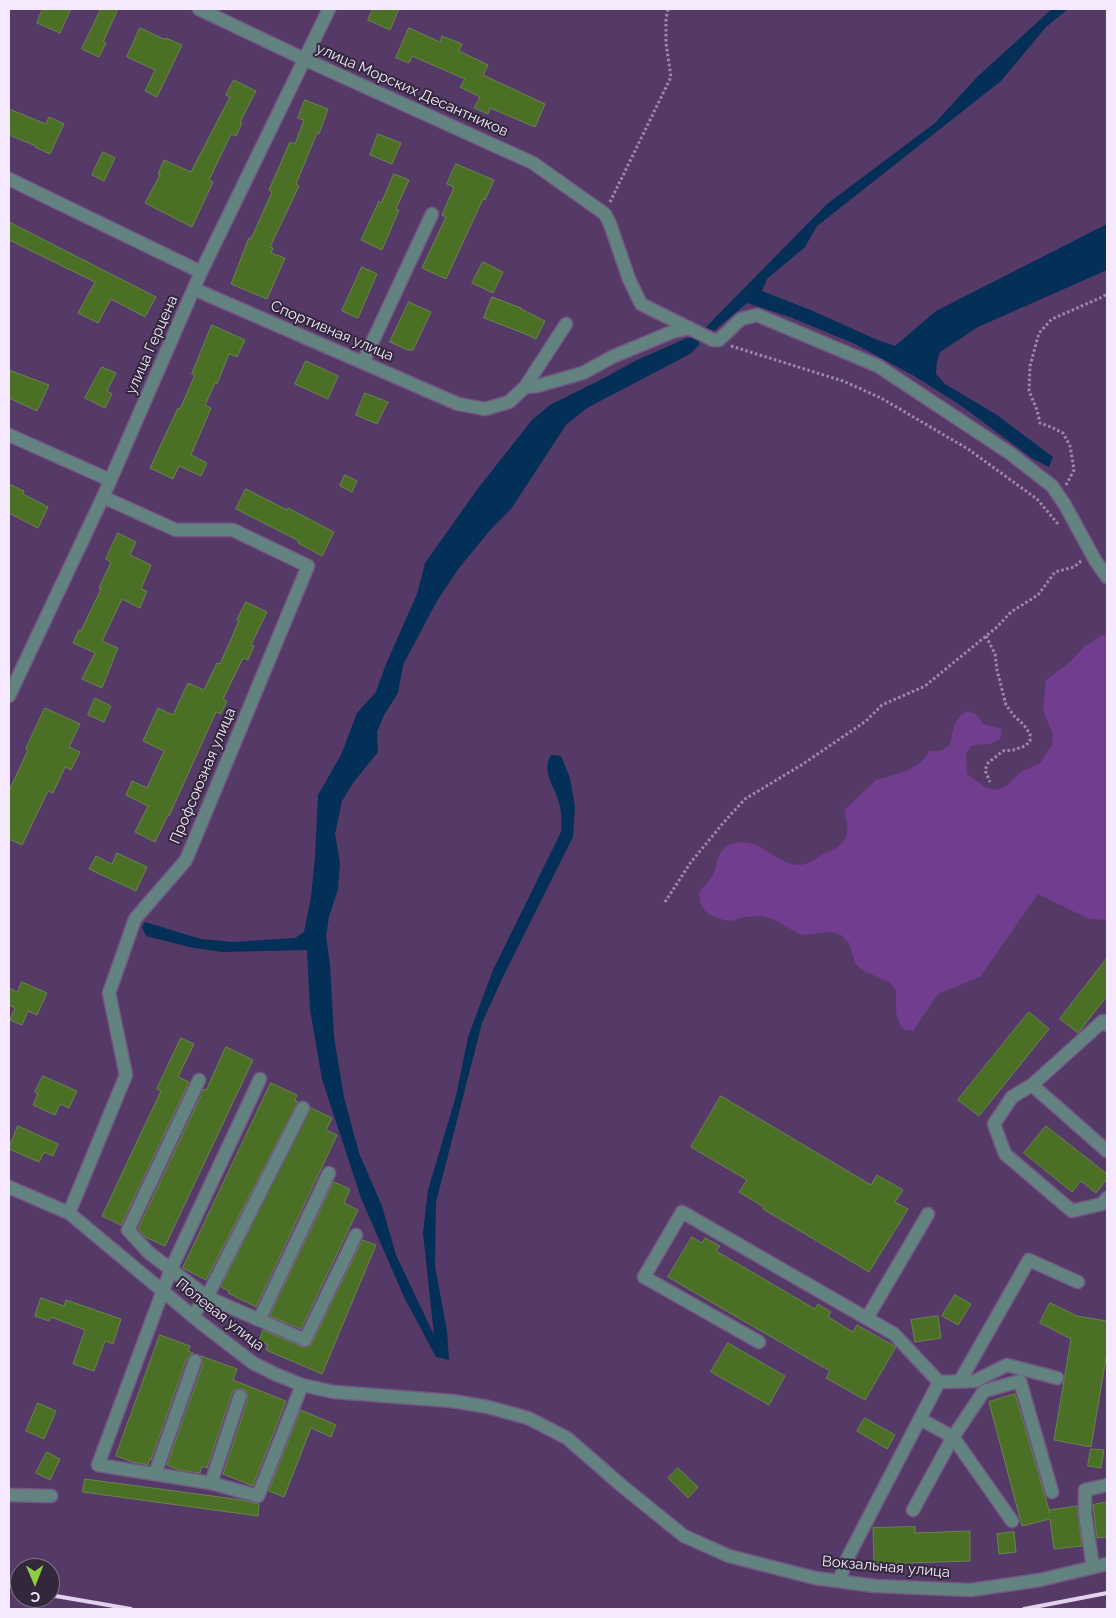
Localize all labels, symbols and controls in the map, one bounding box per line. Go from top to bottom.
street label: улица Морских Десантников [313,39,511,141]
street label: улица Герцена [122,293,182,397]
street label: Спортивная улица [268,297,396,365]
street label: Профсоюзная улица [166,705,240,847]
street label: Полевая улица [172,1275,268,1355]
street label: Вокзальная улица [821,1552,951,1582]
north arrow [10,1558,60,1608]
text: С [30,1589,40,1605]

